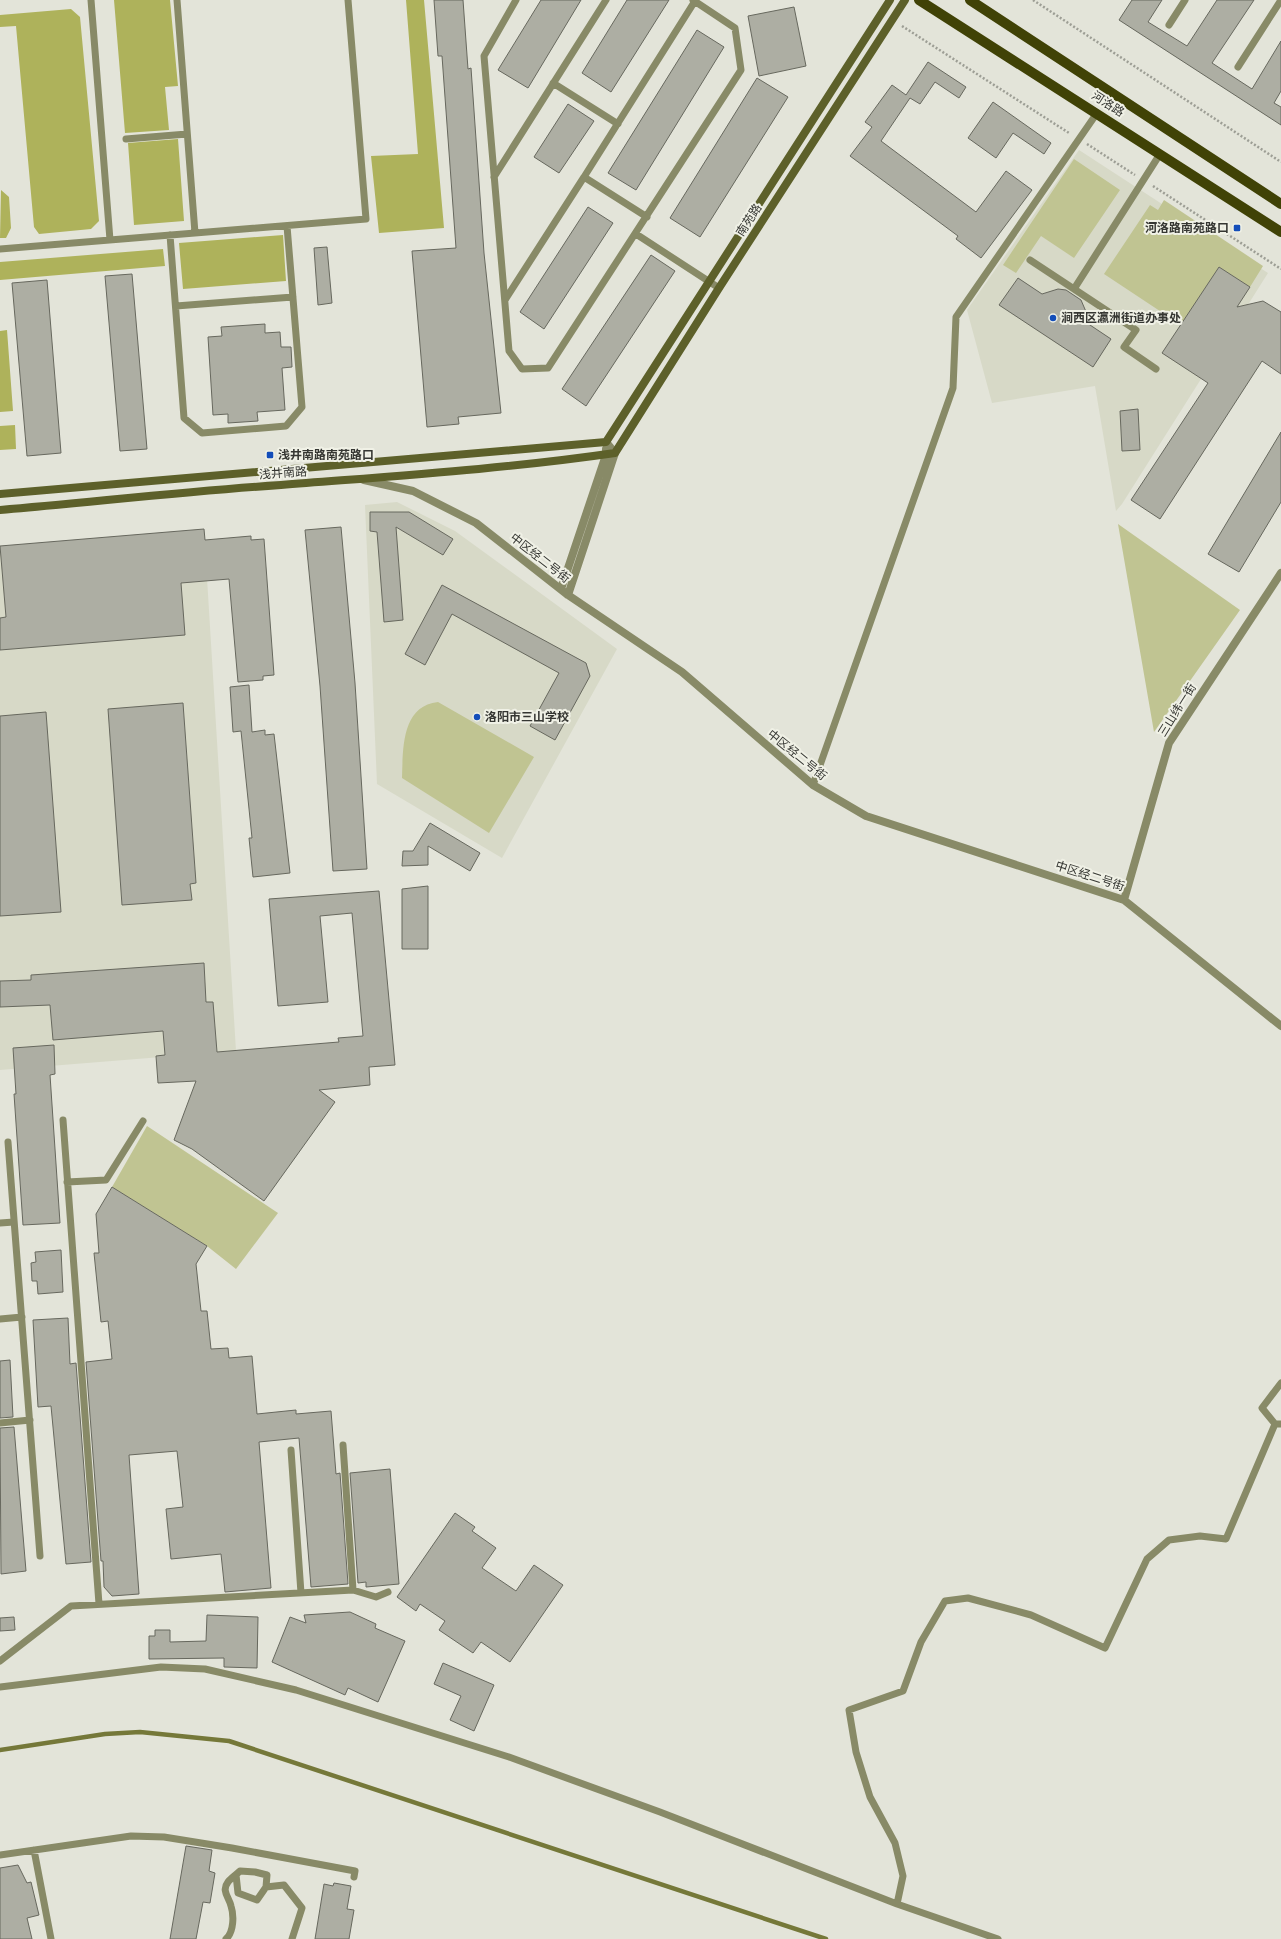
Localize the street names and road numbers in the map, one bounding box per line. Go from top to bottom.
street label: 河洛路 [1089,87,1128,121]
street label: 南苑路 [732,200,766,239]
street label: 浅井南路 [258,462,308,483]
street label: 中区经二号街 [507,529,574,586]
street label: 三山纬一街 [1153,680,1200,740]
street label: 中区经二号街 [764,725,831,784]
street label: 中区经二号街 [1053,856,1127,895]

